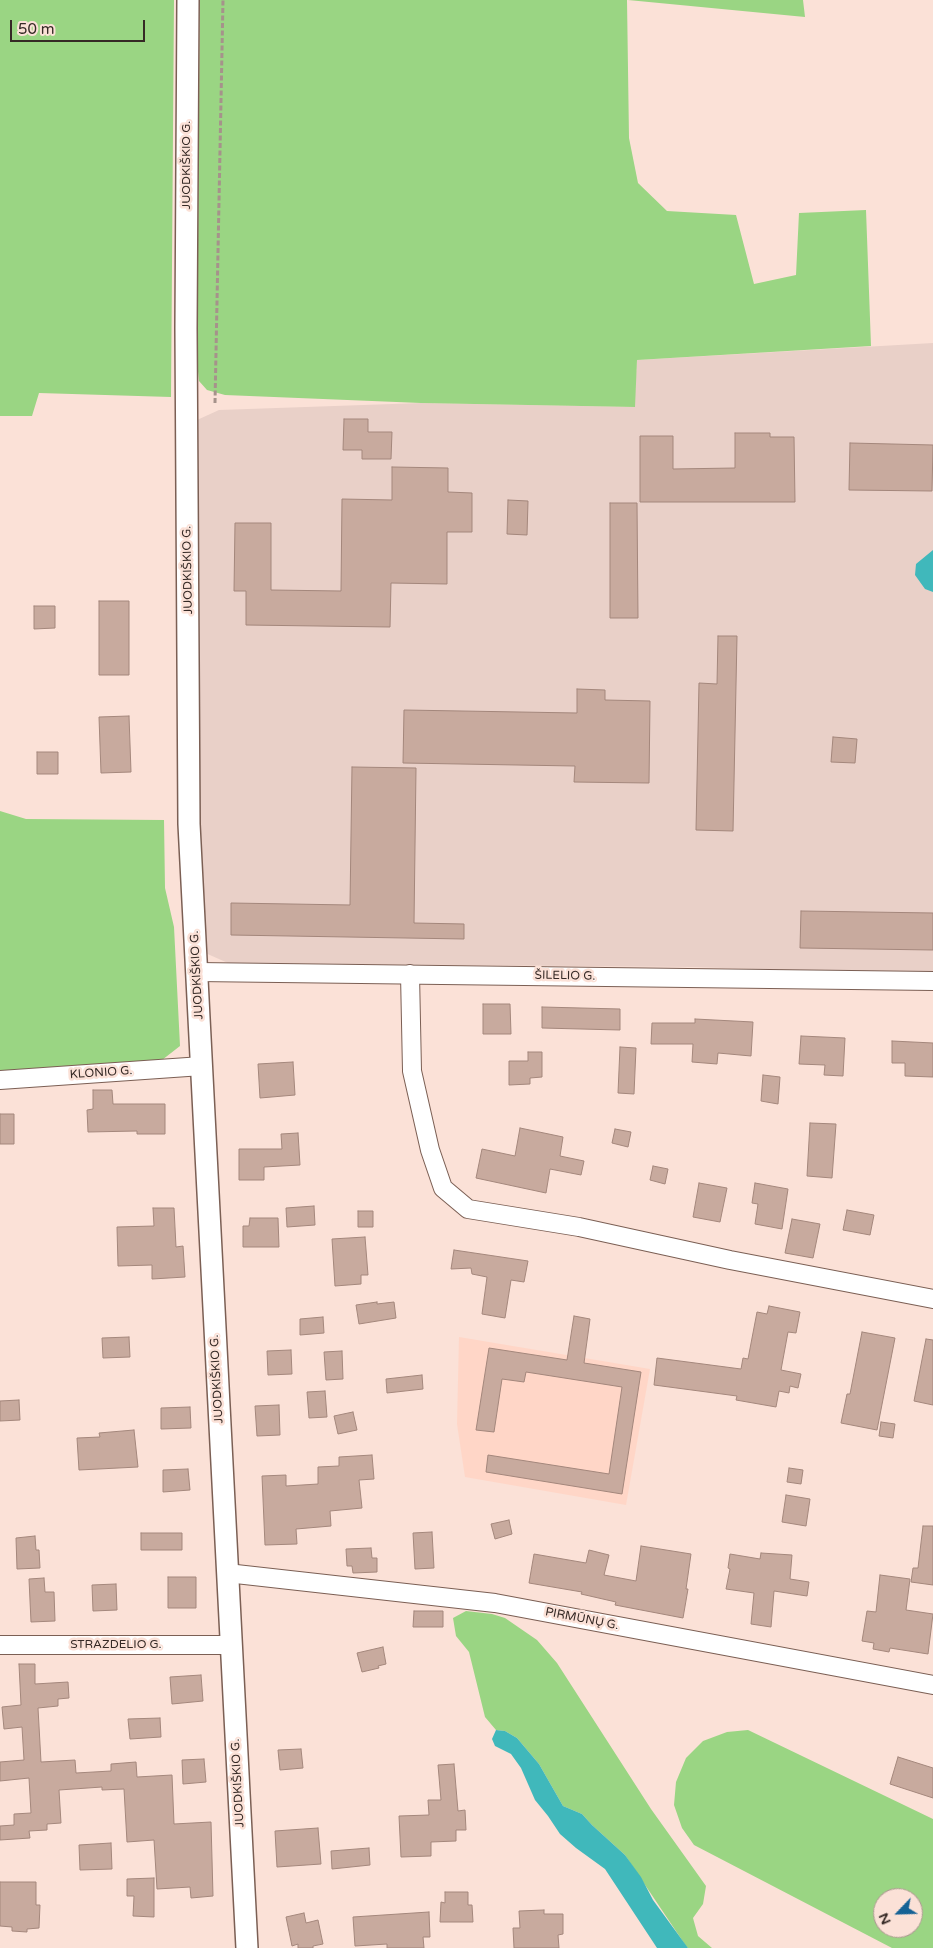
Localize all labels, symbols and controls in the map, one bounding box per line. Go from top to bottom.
scale bar [12,10,148,42]
text: 50 m [18,20,55,38]
street label: JUODKIŠKIO G. [180,121,194,209]
street label: JUODKIŠKIO G. [180,525,196,615]
street label: JUODKIŠKIO G. [187,930,207,1020]
street label: ŠILELIO G. [534,968,596,984]
street label: KLONIO G. [69,1064,133,1082]
street label: JUODKIŠKIO G. [207,1334,227,1424]
street label: PIRMŪNŲ G. [544,1605,620,1633]
street label: STRAZDELIO G. [70,1638,162,1652]
street label: JUODKIŠKIO G. [228,1738,248,1828]
north arrow [873,1888,923,1938]
text: N [875,1910,895,1927]

